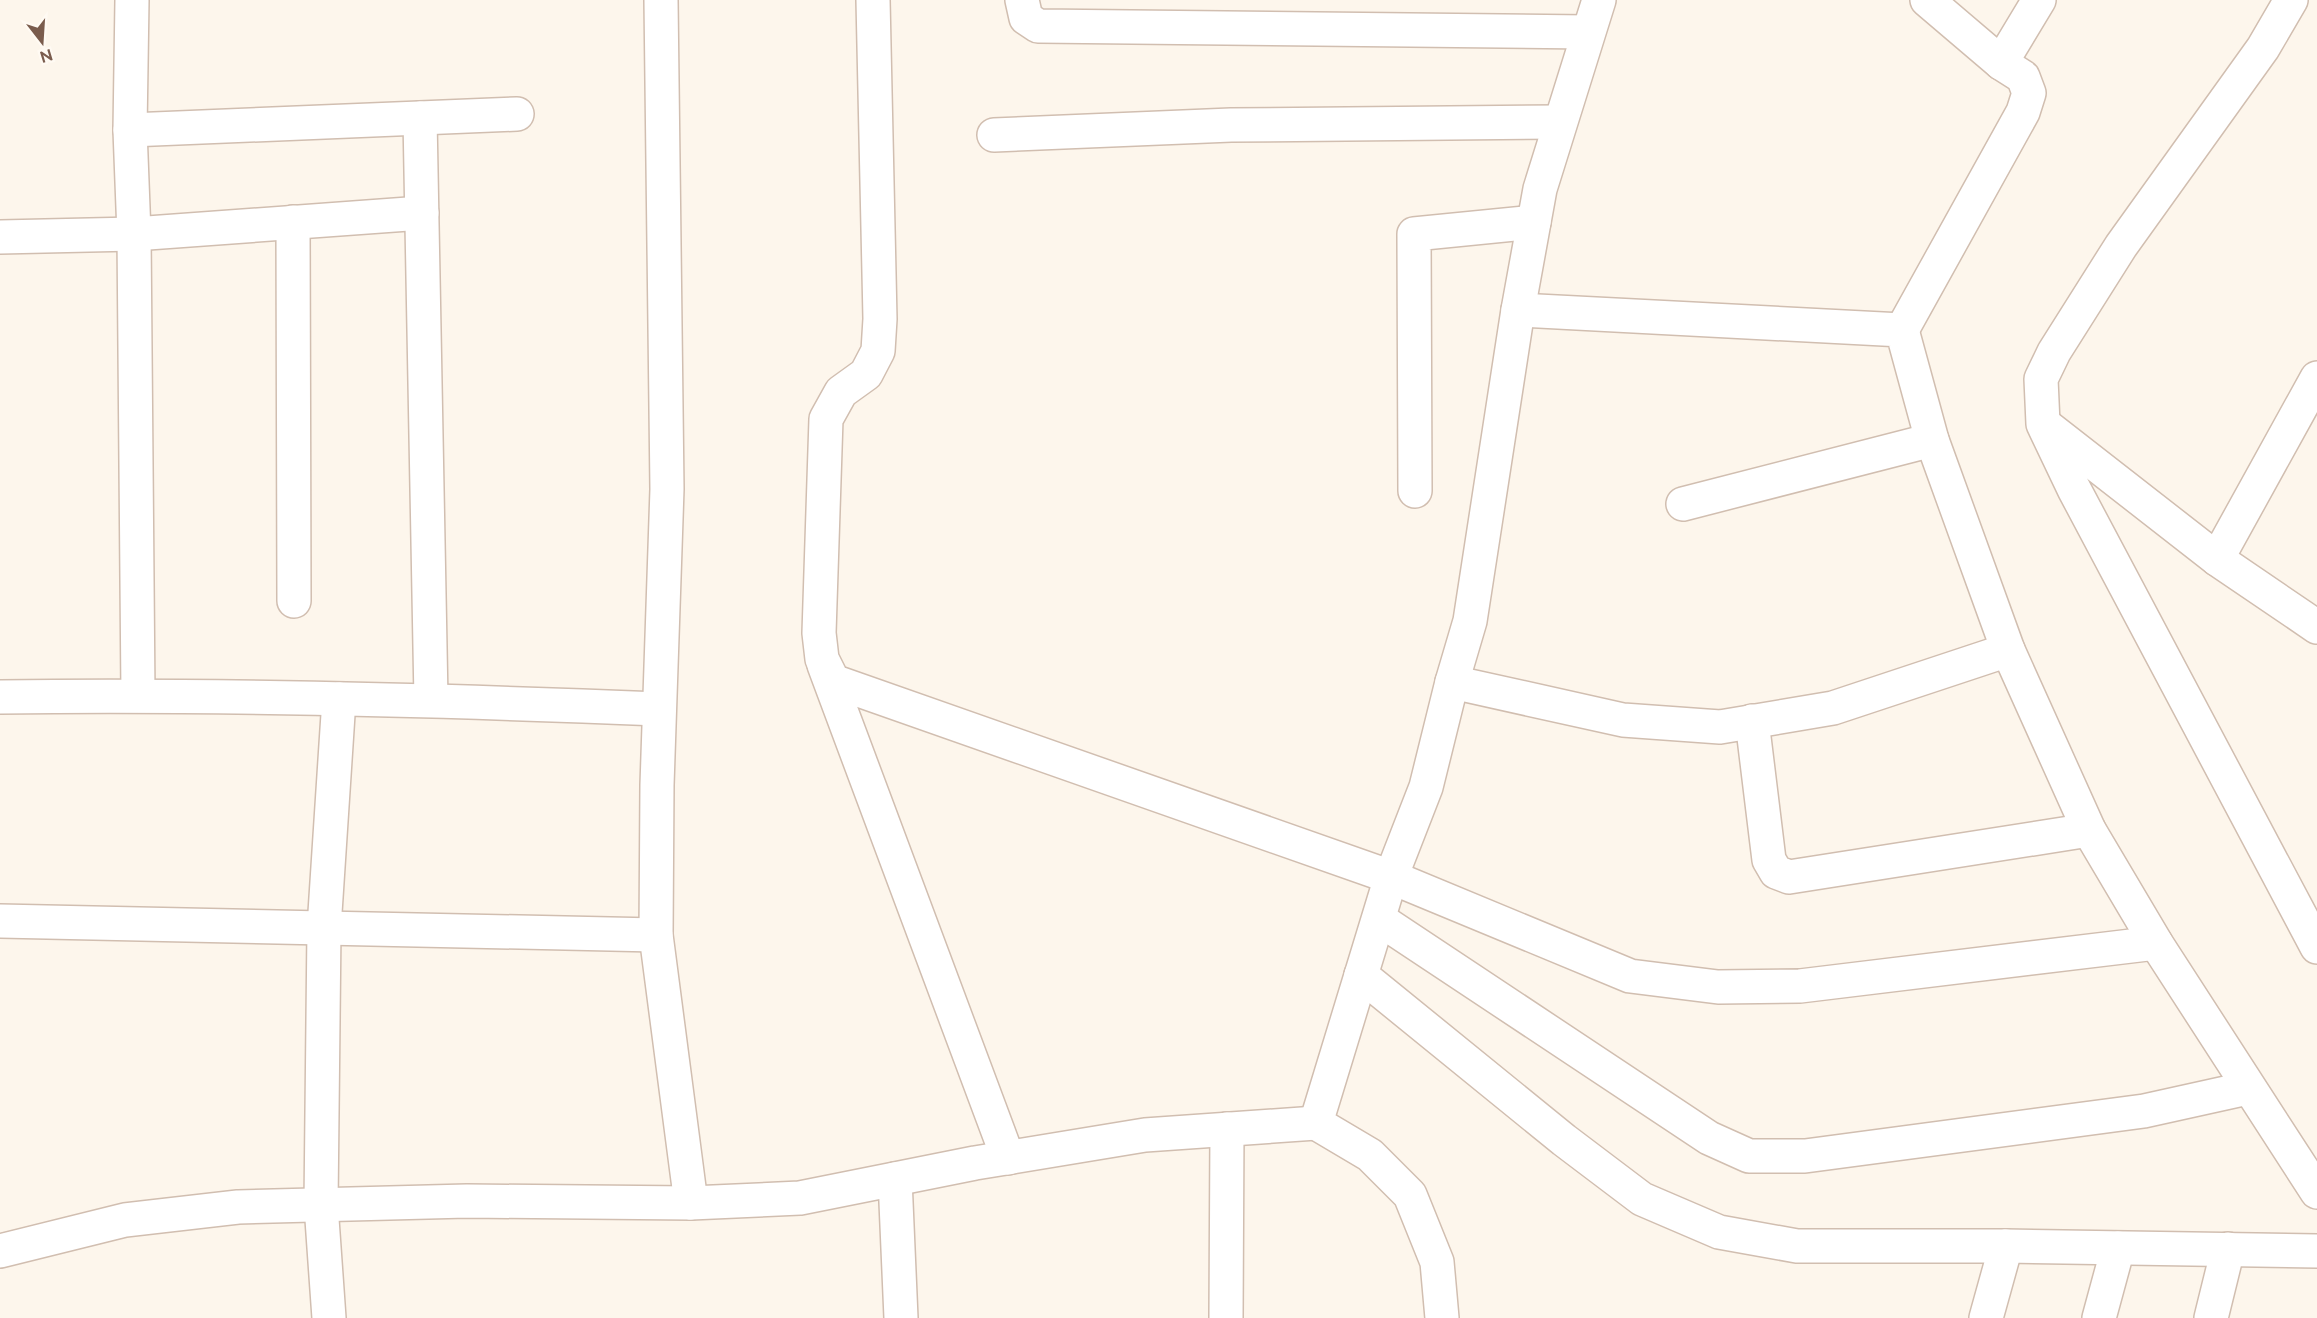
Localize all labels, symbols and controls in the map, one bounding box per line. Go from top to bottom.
north arrow [12,12,72,72]
text: N [38,45,55,67]

